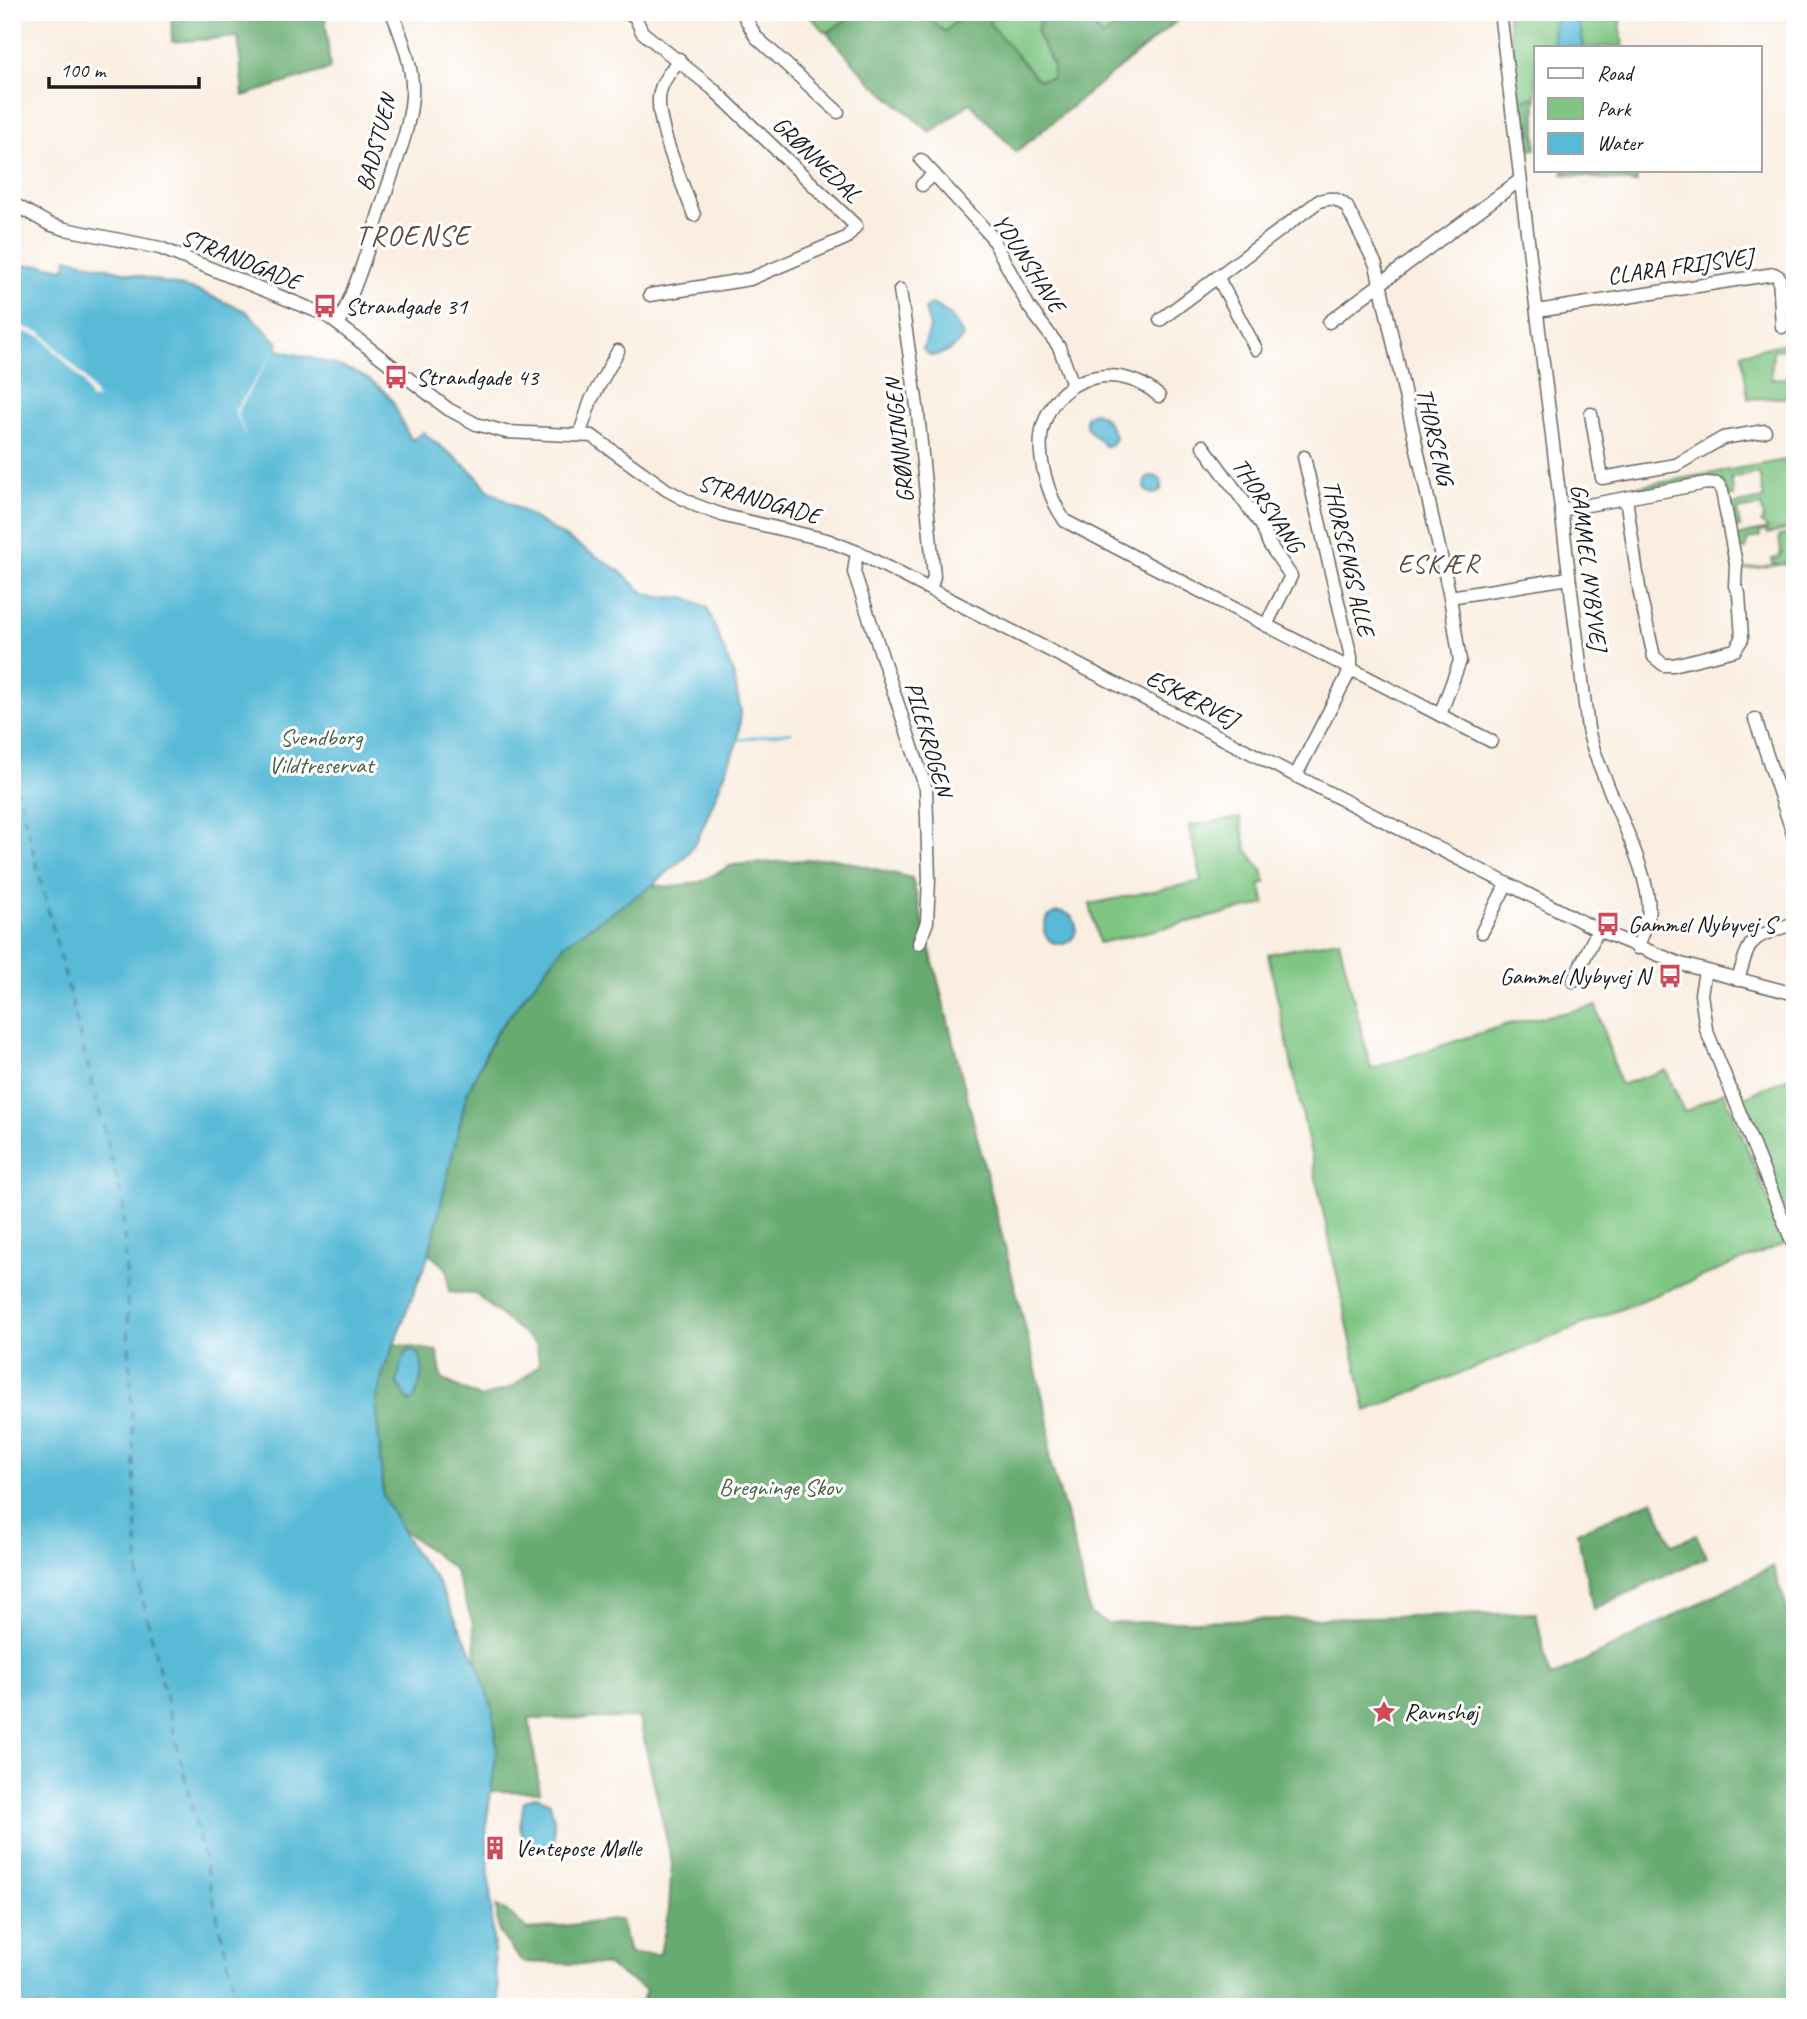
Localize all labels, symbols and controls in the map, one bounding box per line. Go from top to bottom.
scale bar [49,46,200,90]
legend [1534,46,1762,172]
text: 100 m [60,57,107,83]
text: Road [1597,60,1636,86]
street label: BADSTUEN [349,89,404,194]
text: Park [1597,96,1632,122]
street label: GRØNNEDAL [766,109,868,209]
text: Water [1597,130,1644,156]
street label: YDUNSHAVE [986,208,1074,320]
district label: TROENSE [355,218,472,253]
street label: STRANDGADE [177,222,308,298]
street label: CLARA FRIJSVEJ [1605,240,1759,291]
place label: Strandgade 31 [345,291,468,321]
bus stop icon: Strandgade 31 [311,292,339,320]
place label: Strandgade 43 [416,362,540,392]
bus stop icon: Strandgade 43 [382,363,410,391]
street label: GRØNNINGEN [877,374,920,504]
street label: THORSENG [1409,385,1461,490]
street label: THORSVANG [1225,452,1312,560]
street label: STRANDGADE [694,467,826,532]
street label: THORSENGS ALLE [1317,477,1382,642]
street label: GAMMEL NYBYVEJ [1564,482,1615,655]
district label: ESKÆR [1398,547,1481,580]
street label: ESKÆRVEJ [1141,662,1247,736]
street label: PILEKROGEN [898,678,961,803]
park label: Svendborg Vildtreservat [269,722,375,780]
place label: Gammel Nybyvej S [1628,909,1780,939]
bus stop icon: Gammel Nybyvej S [1594,910,1622,938]
place label: Gammel Nybyvej N [1500,961,1654,991]
bus stop icon: Gammel Nybyvej N [1656,962,1684,990]
park label: Bregninge Skov [719,1472,843,1502]
place label: Ravnshøj [1404,1697,1481,1727]
place icon: Ravnshøj [1370,1698,1398,1726]
place label: Ventepose Mølle [515,1833,644,1863]
building icon: Ventepose Mølle [481,1834,509,1862]

